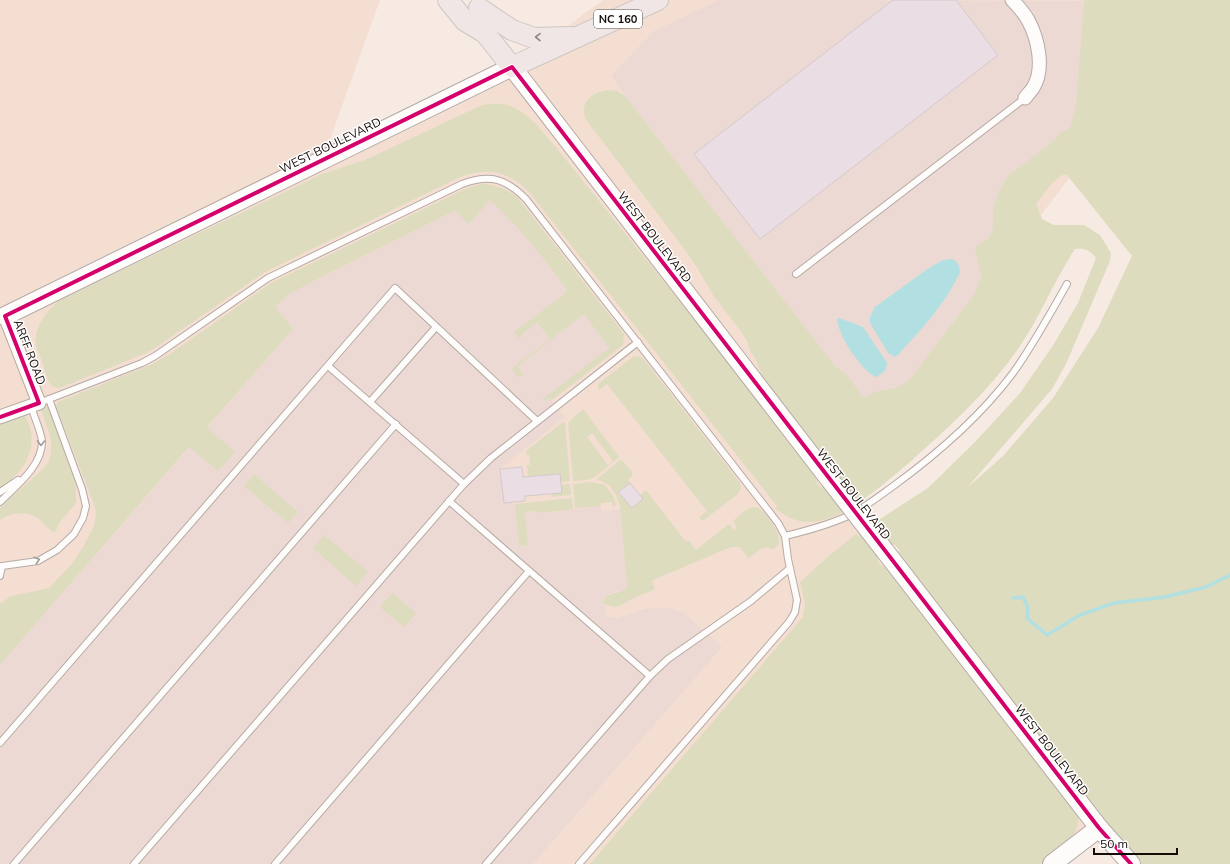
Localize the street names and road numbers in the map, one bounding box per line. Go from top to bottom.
road number: NC 160 [594,10,642,28]
street label: WEST BOULEVARD [277,114,383,176]
street label: WEST BOULEVARD [615,188,695,286]
street label: ARFF ROAD [11,317,49,387]
street label: WEST BOULEVARD [814,445,894,543]
street label: WEST BOULEVARD [1012,701,1092,799]

